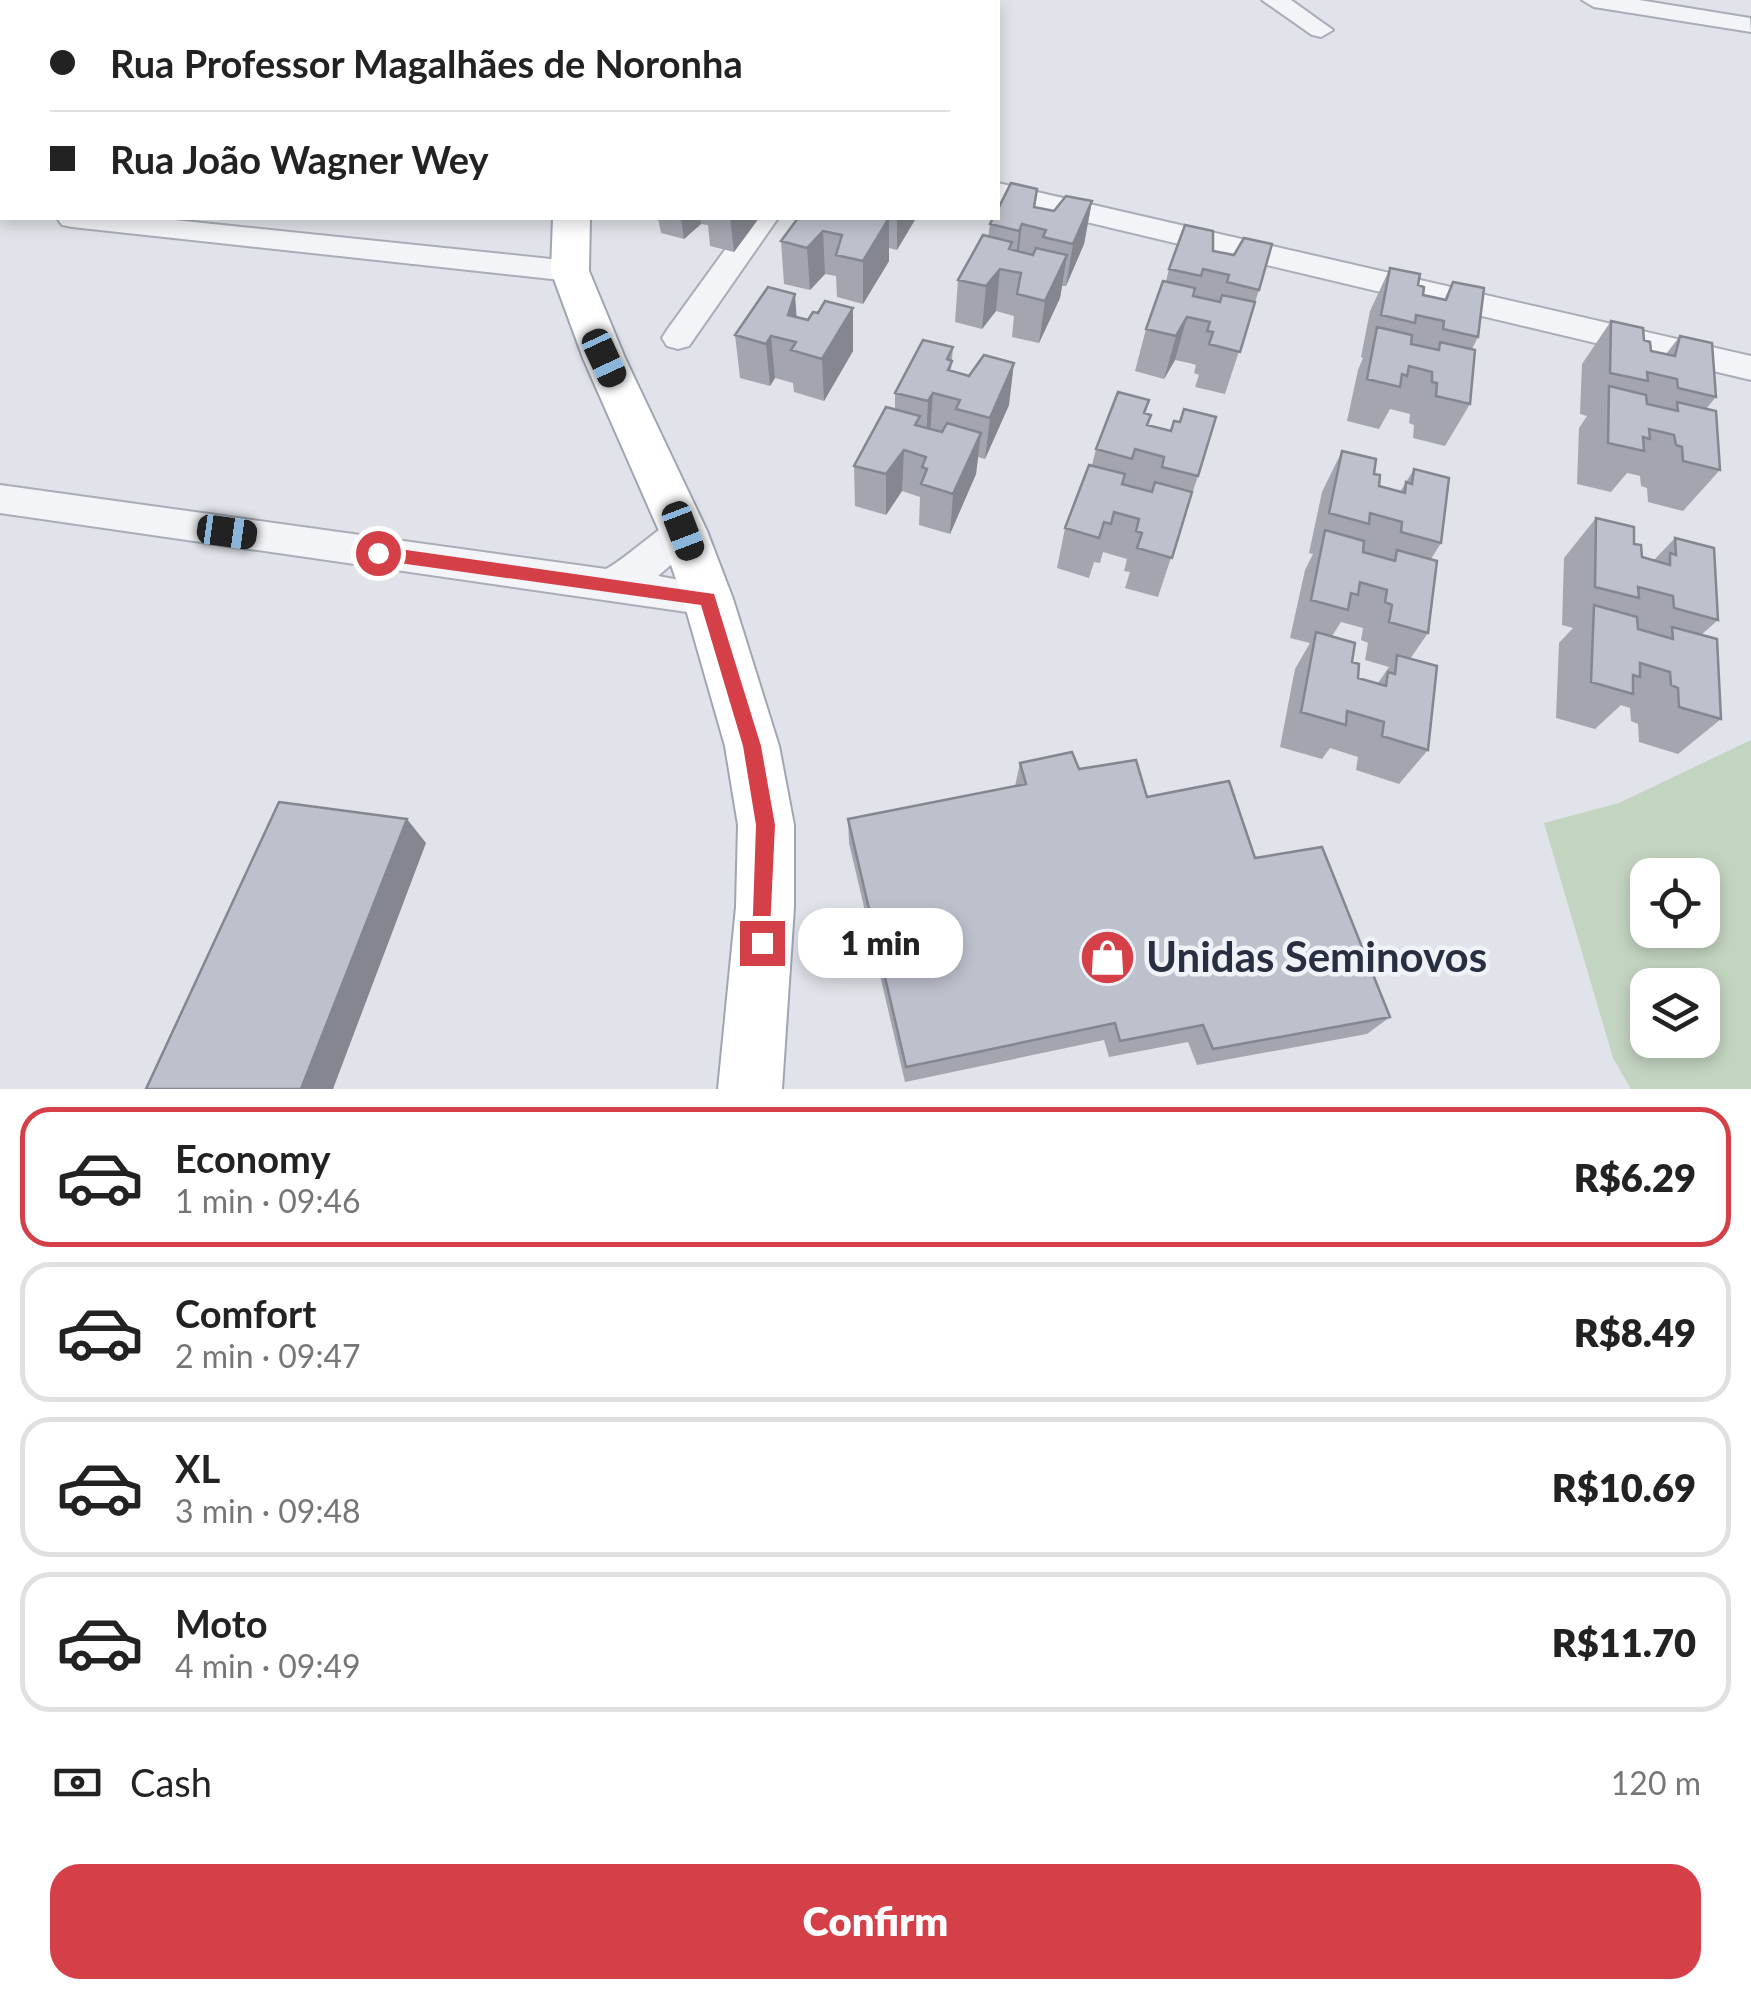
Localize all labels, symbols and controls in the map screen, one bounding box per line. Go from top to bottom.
text: Rua Professor Magalhães de Noronha [110,40,743,86]
text: Rua João Wagner Wey [110,136,489,182]
car [578,324,630,392]
car [658,498,708,564]
car [195,513,259,551]
route start [356,531,401,576]
map controls [1630,858,1720,1058]
button: locate [1630,858,1720,948]
callout: 1 min [797,908,962,978]
route end [740,921,785,966]
text: 1 min [841,923,920,962]
shop icon: Unidas Seminovos [1077,927,1137,987]
place label: Unidas Seminovos [1146,931,1487,981]
button: layers [1630,968,1720,1058]
icon: car [55,1132,145,1222]
text: Economy [175,1135,330,1181]
text: R$6.29 [1574,1154,1696,1200]
text: 1 min · 09:46 [175,1181,361,1220]
icon: car [55,1287,145,1377]
text: Comfort [175,1290,316,1336]
text: R$8.49 [1574,1309,1696,1355]
text: 2 min · 09:47 [175,1336,361,1375]
icon: car [55,1442,145,1532]
text: XL [175,1445,220,1491]
text: R$10.69 [1552,1464,1696,1510]
text: 3 min · 09:48 [175,1491,361,1530]
icon: car [55,1597,145,1687]
text: Moto [175,1600,268,1646]
text: R$11.70 [1552,1619,1696,1665]
text: 4 min · 09:49 [175,1646,361,1685]
icon: cash [50,1755,105,1810]
text: Cash [130,1759,212,1805]
text: 120 m [1611,1763,1701,1802]
button: Confirm [50,1864,1701,1979]

